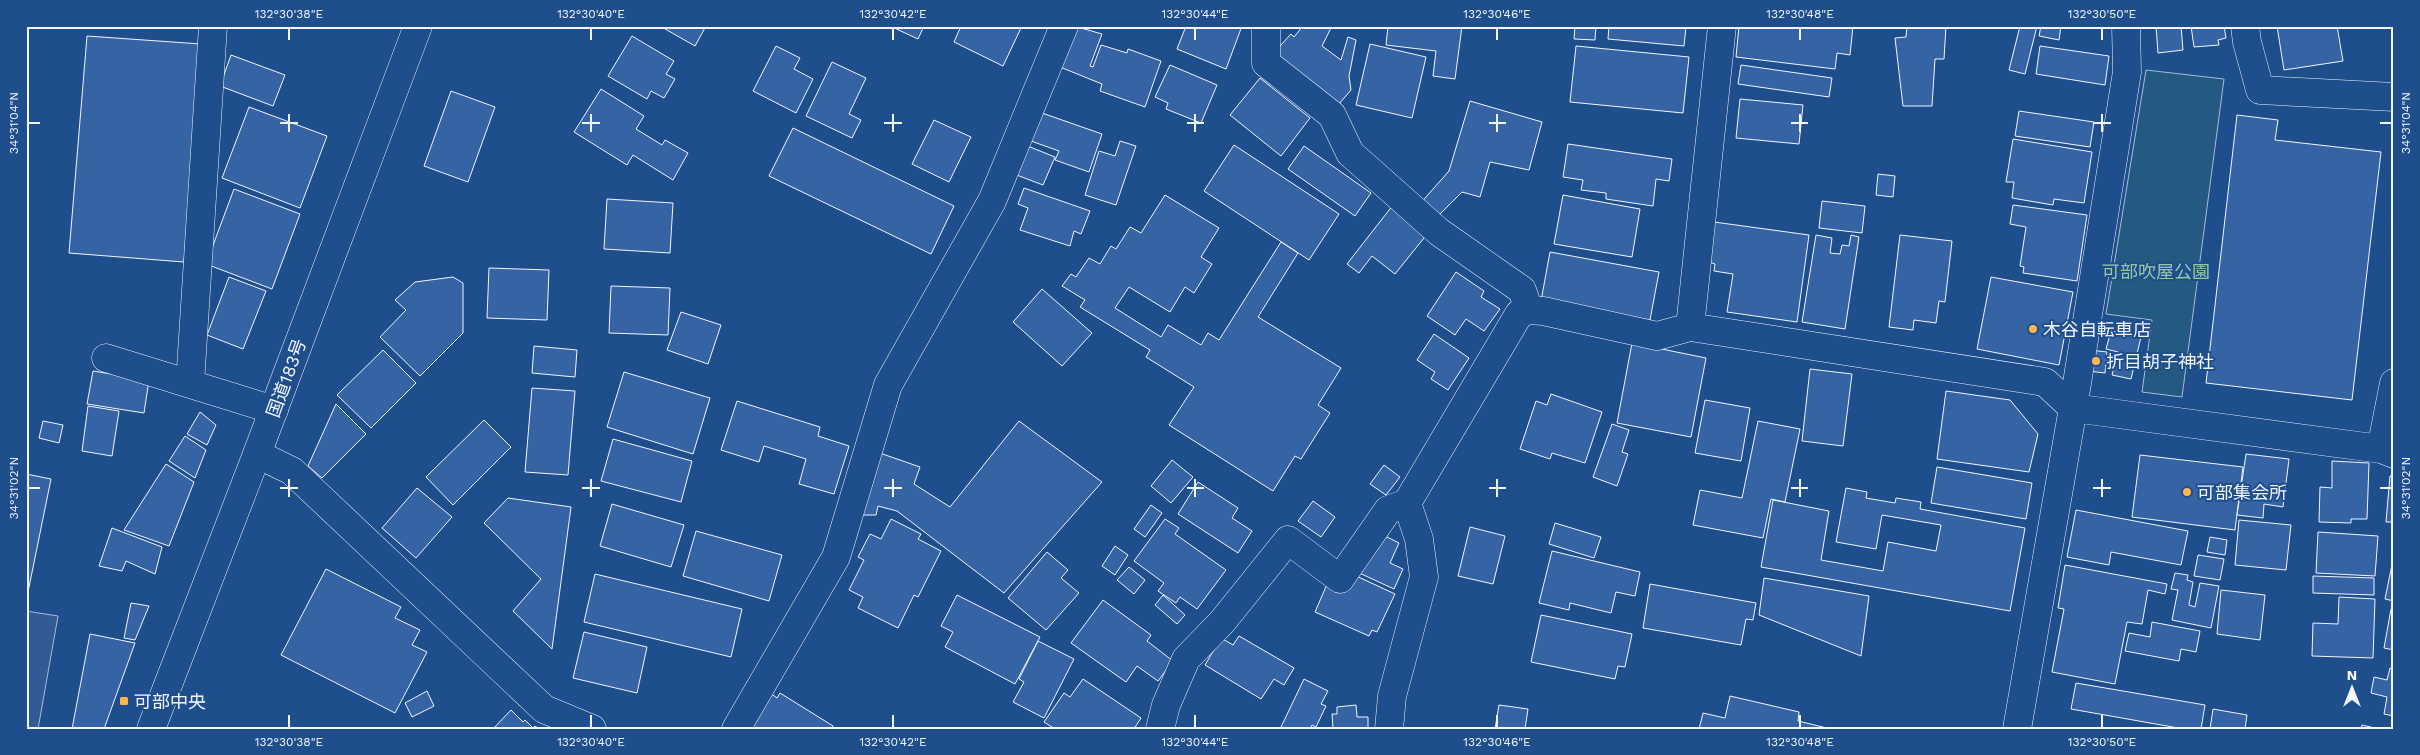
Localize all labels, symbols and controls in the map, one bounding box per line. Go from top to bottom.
text: 132°30'38"E [255,7,324,21]
text: 132°30'40"E [557,7,625,21]
text: 132°30'42"E [859,7,927,21]
text: 132°30'44"E [1162,7,1229,21]
text: 132°30'46"E [1463,7,1531,21]
text: 132°30'48"E [1766,7,1834,21]
text: 132°30'50"E [2068,7,2137,21]
text: 34°31'04"N [7,92,21,154]
text: 34°31'04"N [2399,92,2413,154]
park label: 可部吹屋公園 [2102,261,2210,282]
place label: 木谷自転車店 [2043,319,2151,340]
marker: 木谷自転車店 [2027,323,2039,335]
street label: 国道183号 [262,336,310,420]
place label: 折目胡子神社 [2106,351,2214,372]
marker: 折目胡子神社 [2090,355,2102,367]
text: 34°31'02"N [7,457,21,519]
text: 34°31'02"N [2399,457,2413,519]
place label: 可部集会所 [2197,482,2287,503]
marker: 可部集会所 [2181,486,2193,498]
north arrow [2328,662,2378,712]
text: N [2347,667,2357,683]
place label: 可部中央 [134,691,206,712]
marker: 可部中央 [118,695,130,707]
text: 132°30'38"E [255,735,324,749]
text: 132°30'40"E [557,735,625,749]
text: 132°30'42"E [859,735,927,749]
text: 132°30'44"E [1162,735,1229,749]
text: 132°30'46"E [1463,735,1531,749]
text: 132°30'48"E [1766,735,1834,749]
text: 132°30'50"E [2068,735,2137,749]

